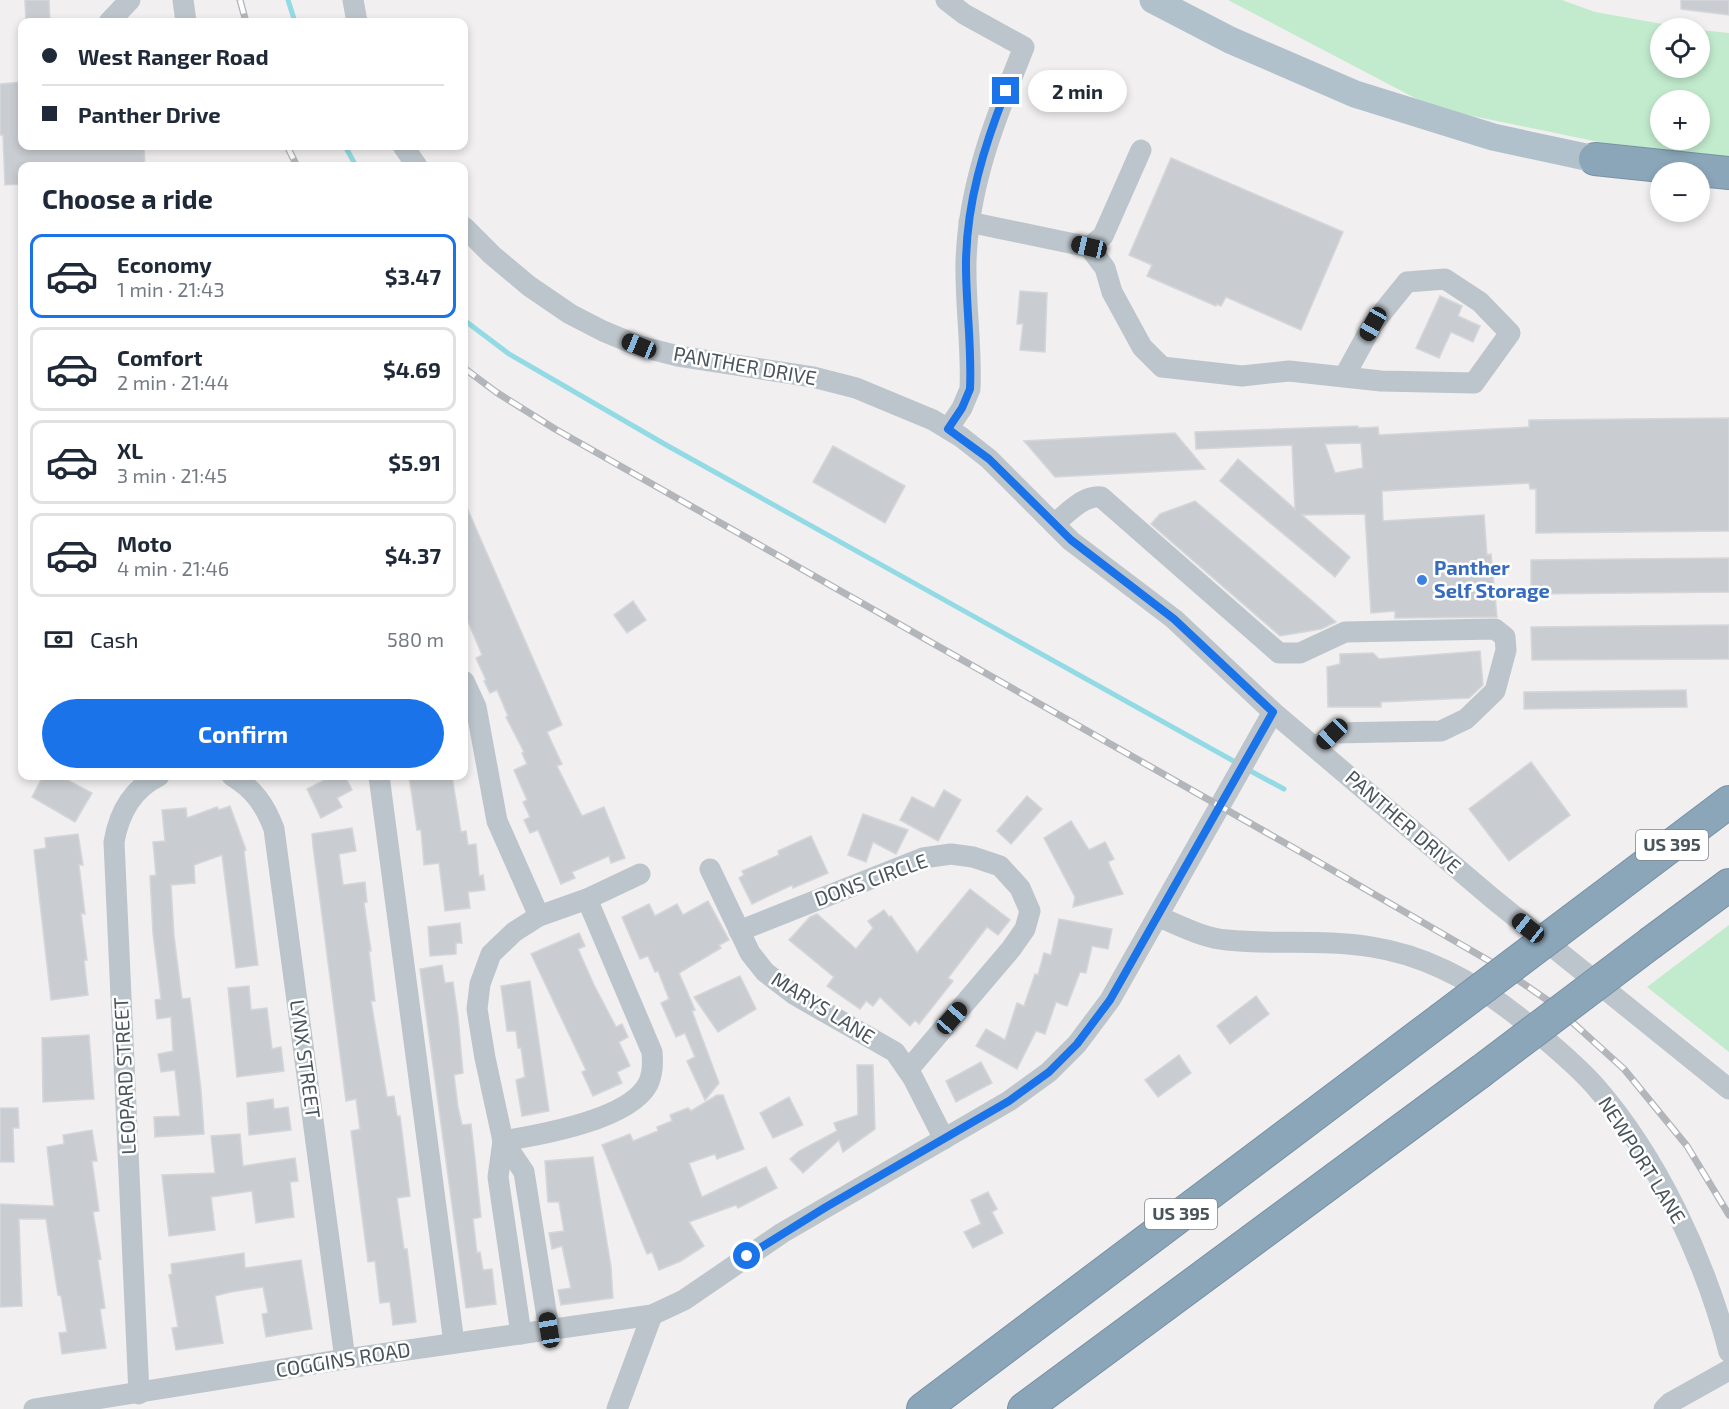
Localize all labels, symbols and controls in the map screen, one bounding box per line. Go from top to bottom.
map controls [1650,18,1710,222]
button: locate [1650,18,1710,78]
text: West Ranger Road [78,43,269,69]
callout: 2 min [1027,70,1126,112]
route end [992,77,1019,104]
text: 2 min [1052,79,1103,103]
button: + [1650,90,1710,150]
text: Panther Drive [78,101,221,127]
button: − [1650,162,1710,222]
text: Choose a ride [42,182,213,214]
car [1069,234,1109,260]
icon: car [45,249,99,303]
text: Economy [117,251,212,277]
text: $3.47 [385,263,441,289]
text: 1 min · 21:43 [117,277,225,301]
car [1356,304,1390,344]
car [619,331,659,361]
street label: PANTHER DRIVE [672,341,819,389]
icon: car [45,342,99,396]
text: Comfort [117,344,202,370]
text: $4.69 [383,356,441,382]
text: 2 min · 21:44 [117,370,229,394]
icon: car [45,435,99,489]
text: XL [117,437,143,463]
text: $5.91 [388,449,441,475]
text: 3 min · 21:45 [117,463,227,487]
icon: car [45,528,99,582]
text: Moto [117,530,172,556]
text: $4.37 [385,542,441,568]
place label: Panther Self Storage [1434,555,1550,602]
text: 4 min · 21:46 [117,556,229,580]
marker: Panther Self Storage [1415,573,1429,587]
icon: cash [42,623,75,656]
text: Cash [90,626,139,652]
text: 580 m [387,627,444,651]
button: Confirm [42,699,444,768]
car [1313,715,1351,753]
street label: PANTHER DRIVE [1341,765,1466,878]
road number: US 395 [1636,830,1708,860]
street label: DONS CIRCLE [811,848,930,911]
car [1508,910,1548,946]
street label: MARYS LANE [768,966,880,1048]
street label: LEOPARD STREET [108,996,140,1155]
street label: LYNX STREET [286,998,326,1120]
car [933,999,971,1037]
street label: NEWPORT LANE [1594,1092,1691,1227]
road number: US 395 [1145,1199,1217,1229]
route start [733,1242,760,1269]
car [537,1311,561,1349]
street label: COGGINS ROAD [274,1337,412,1382]

